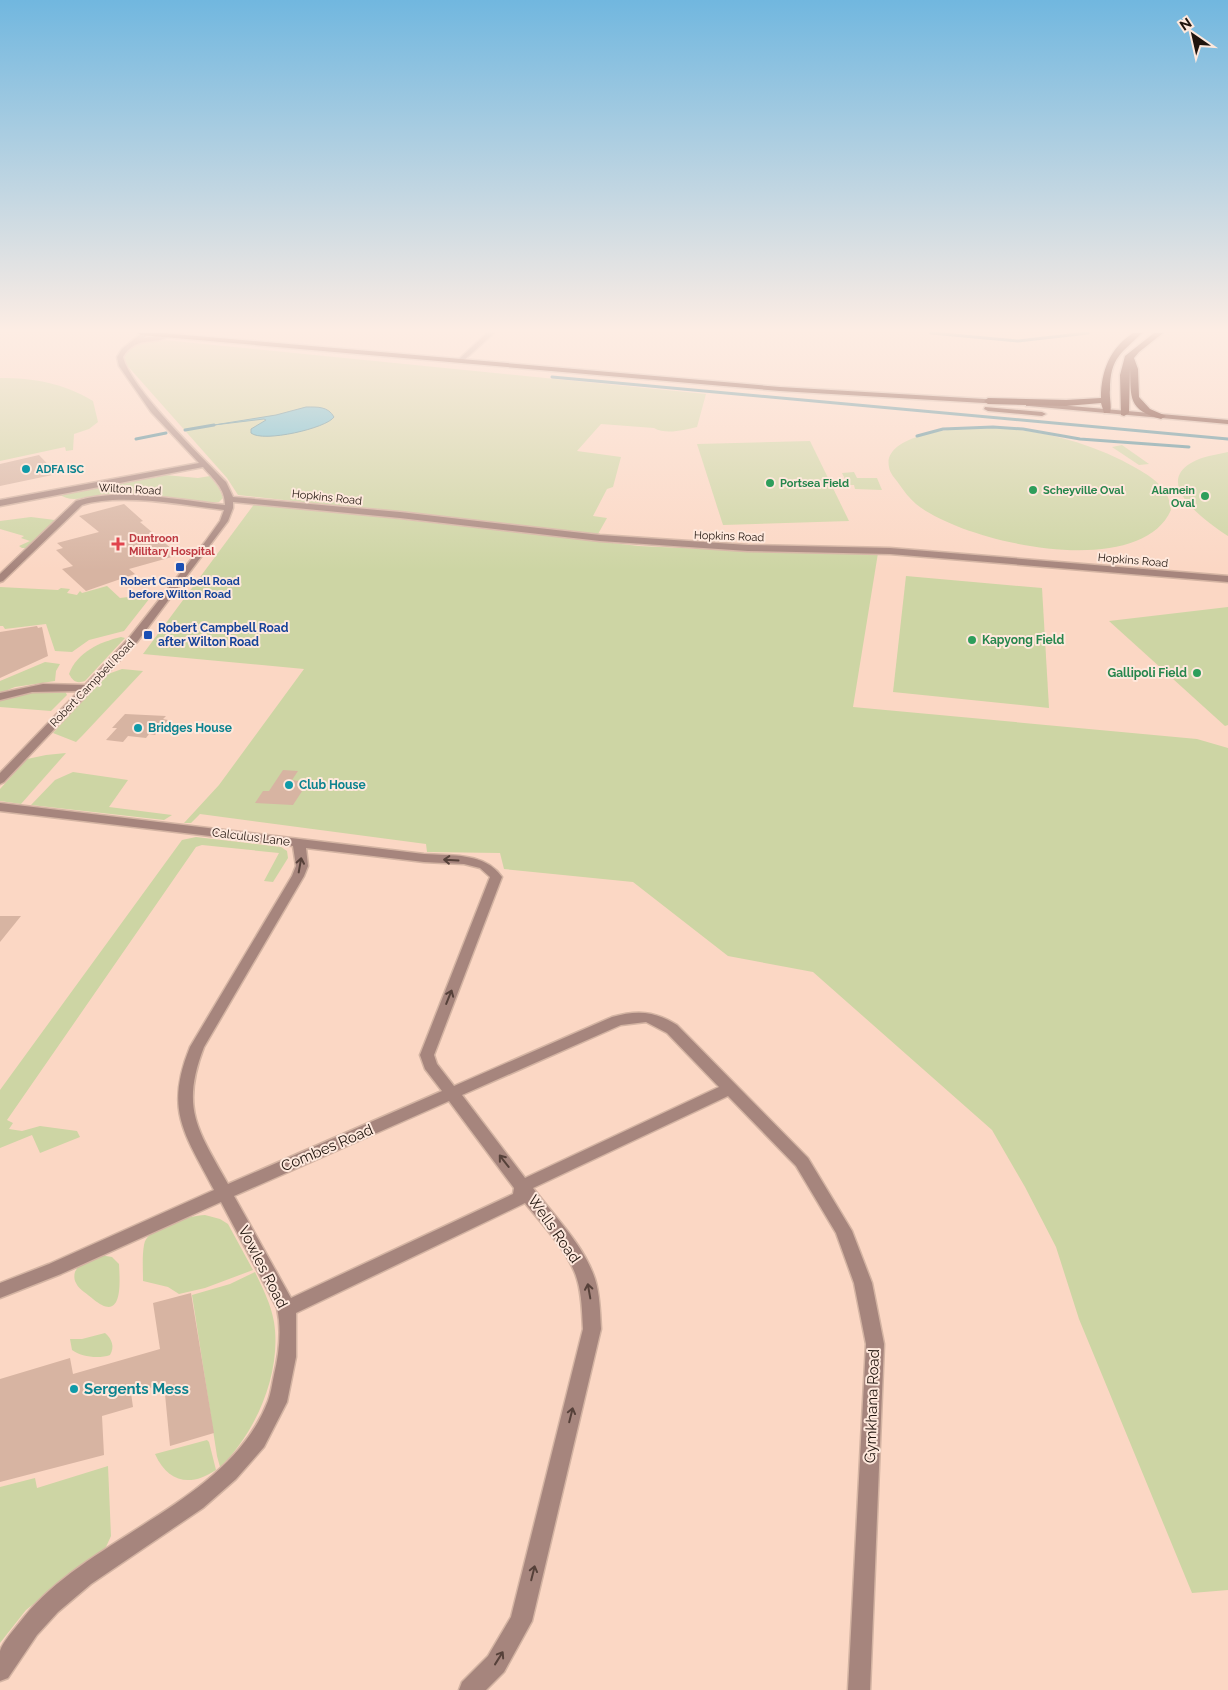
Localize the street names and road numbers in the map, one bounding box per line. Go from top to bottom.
street label: Wilton Road [98,481,162,498]
street label: Hopkins Road [291,487,363,508]
street label: Hopkins Road [694,529,765,544]
street label: Hopkins Road [1097,551,1169,570]
street label: Robert Campbell Road [48,637,137,729]
street label: Calculus Lane [211,825,291,849]
street label: Combes Road [278,1121,376,1175]
street label: Wells Road [524,1192,584,1266]
street label: Vowles Road [235,1223,291,1311]
street label: Gymkhana Road [861,1349,883,1463]

